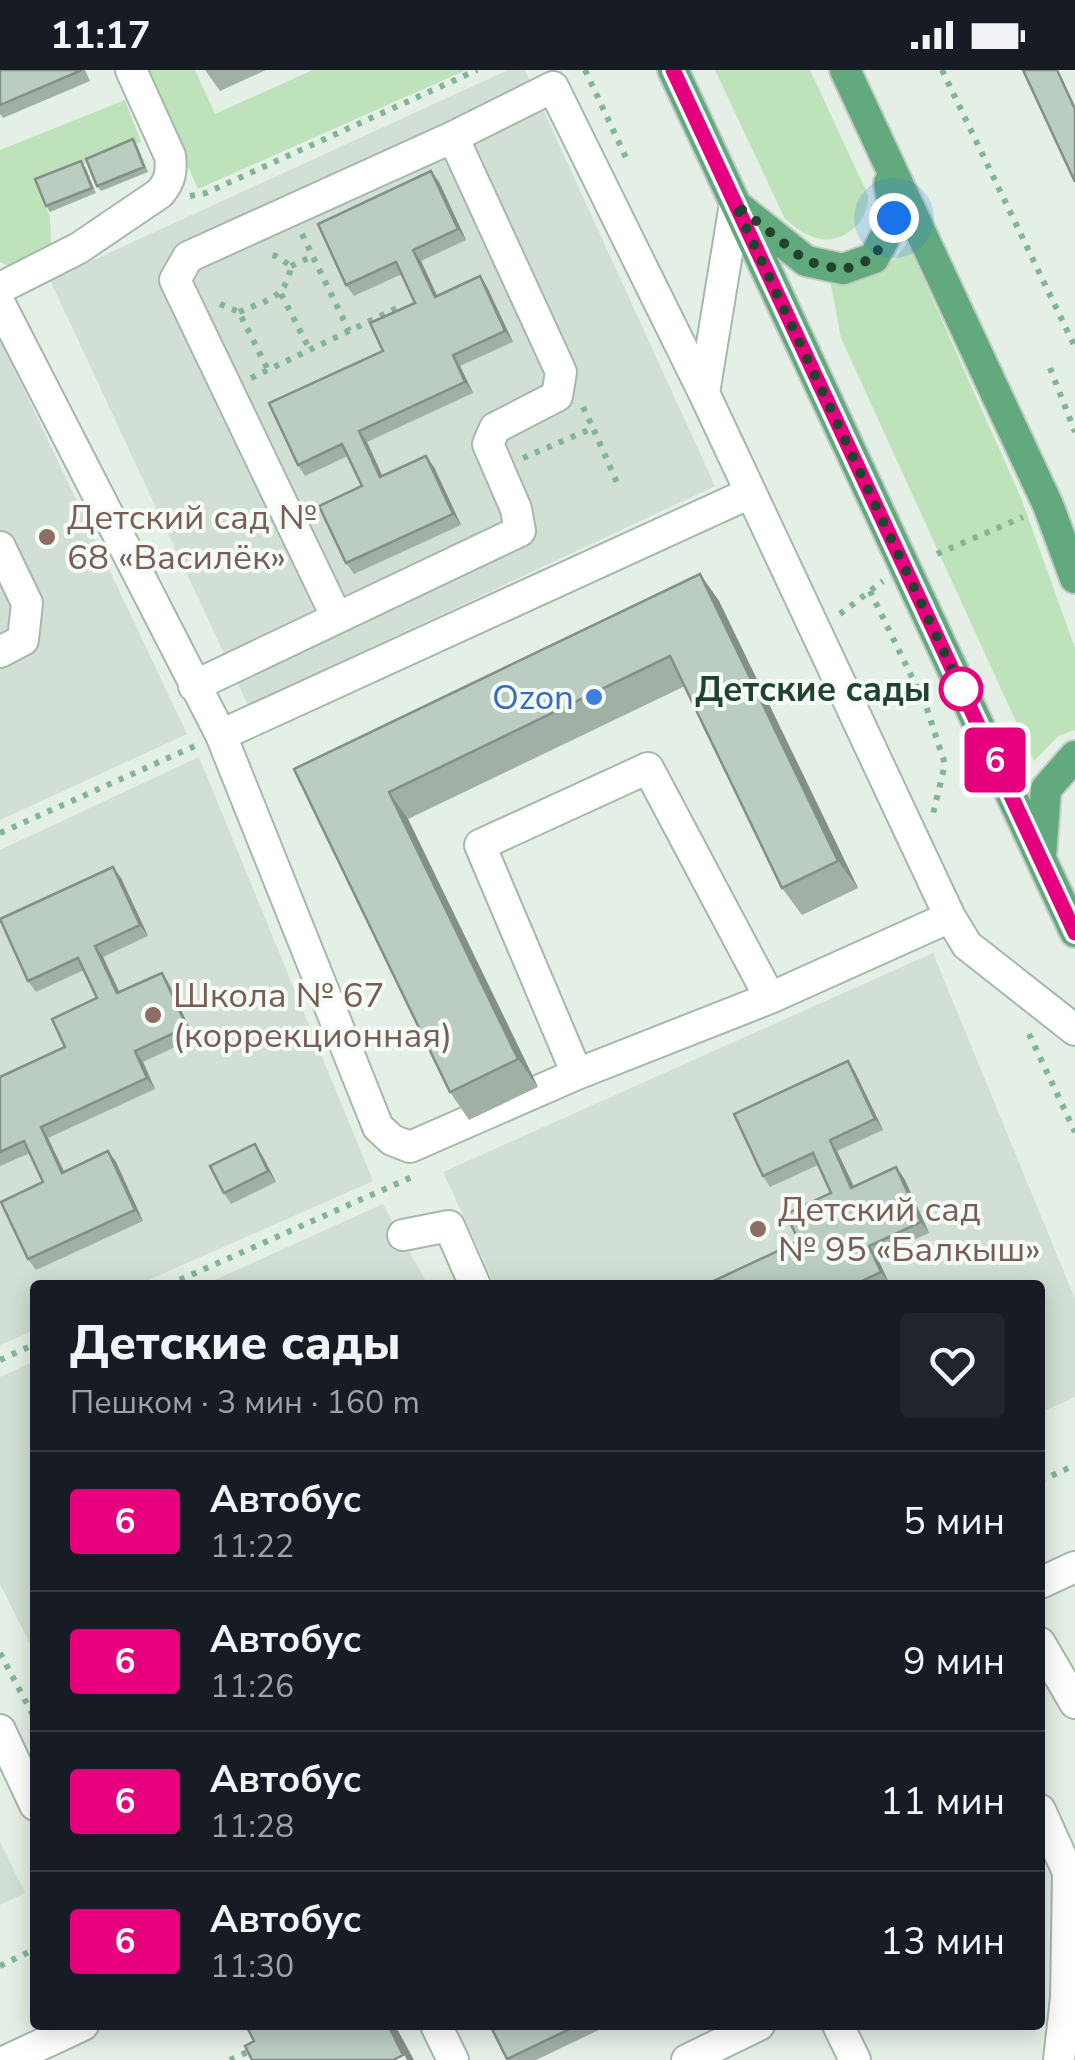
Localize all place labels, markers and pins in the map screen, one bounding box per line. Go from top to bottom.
place label: Детский сад № 68 «Василёк» [67,494,316,581]
marker: Детский сад № 68 «Василёк» [36,526,58,548]
place label: Детские сады [695,666,931,713]
marker: Детские сады [940,668,982,710]
place label: Ozon [492,674,574,721]
marker: Ozon [583,686,605,708]
place label: Школа № 67 (коррекционная) [173,972,452,1059]
marker: Школа № 67 (коррекционная) [142,1004,164,1026]
place label: Детский сад № 95 «Балкыш» [778,1186,1041,1273]
marker: Детский сад № 95 «Балкыш» [747,1218,769,1240]

